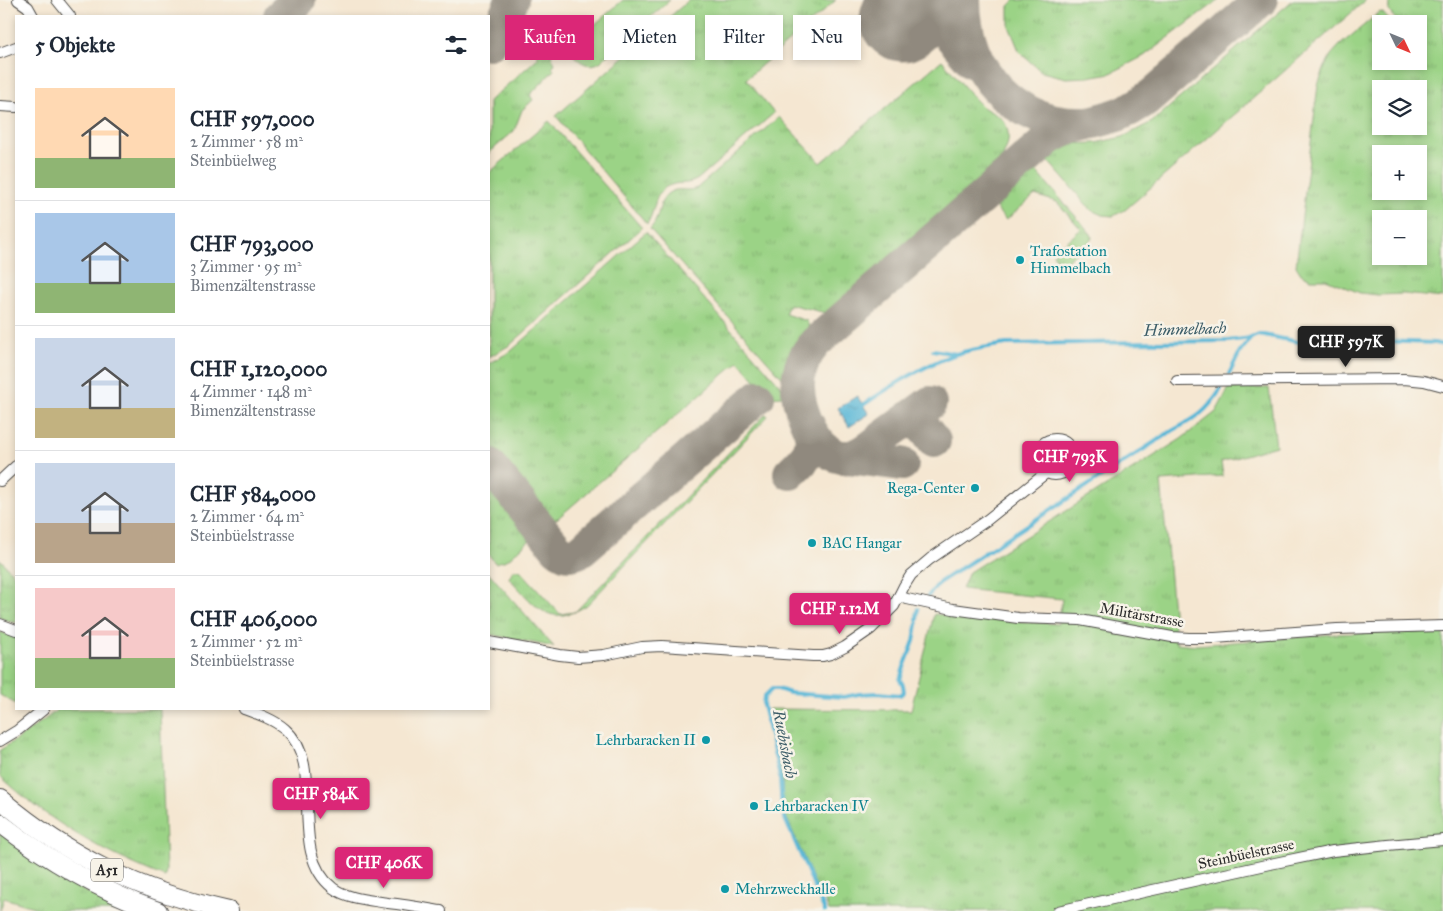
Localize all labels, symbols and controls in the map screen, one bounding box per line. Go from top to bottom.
chip: Kaufen [505,15,594,60]
chip: Mieten [604,15,695,60]
chip: Filter [705,15,783,60]
chip: Neu [793,15,861,60]
north arrow [1372,15,1428,70]
map controls [1372,15,1427,265]
icon: filters [442,31,470,59]
text: 5 Objekte [35,32,115,58]
button: layers [1372,80,1427,135]
text: CHF 597,000 [190,106,315,132]
icon: home [75,108,135,168]
text: 2 Zimmer · 58 m² [190,132,303,151]
button: + [1372,145,1427,200]
text: Steinbüelweg [190,151,276,170]
button: − [1372,210,1427,265]
text: CHF 793,000 [190,231,314,257]
icon: home [75,233,135,293]
place label: Trafostation Himmelbach [1030,242,1112,277]
marker: Trafostation Himmelbach [1014,254,1026,266]
text: 3 Zimmer · 95 m² [190,257,302,276]
text: Bimenzältenstrasse [190,276,316,295]
water label: Himmelbach [1142,318,1227,340]
pin: CHF 597K [1294,326,1398,368]
text: CHF 597K [1309,332,1383,351]
text: CHF 1,120,000 [190,356,327,382]
icon: home [75,358,135,418]
text: 4 Zimmer · 148 m² [190,382,312,401]
text: Bimenzältenstrasse [190,401,316,420]
pin: CHF 793K [1018,440,1122,483]
text: CHF 793K [1033,447,1107,466]
place label: Rega-Center [887,479,965,497]
text: CHF 584,000 [190,481,316,507]
marker: Rega-Center [969,482,981,494]
icon: home [75,483,135,543]
text: 2 Zimmer · 64 m² [190,507,304,526]
text: Steinbüelstrasse [190,526,294,545]
place label: BAC Hangar [822,534,902,552]
marker: BAC Hangar [806,537,818,549]
pin: CHF 1.12M [783,592,897,635]
text: CHF 1.12M [800,599,880,618]
street label: Militärstrasse [1099,599,1185,631]
text: CHF 406,000 [190,606,318,632]
icon: home [75,608,135,668]
text: 2 Zimmer · 52 m² [190,632,302,651]
text: Steinbüelstrasse [190,651,294,670]
water label: Ruebisbach [769,707,801,780]
place label: Lehrbaracken II [596,731,696,749]
marker: Lehrbaracken II [700,734,712,746]
pin: CHF 584K [269,778,373,820]
text: CHF 584K [284,784,358,803]
place label: Lehrbaracken IV [764,797,869,815]
marker: Lehrbaracken IV [748,800,760,812]
street label: Steinbüelstrasse [1196,835,1296,873]
pin: CHF 406K [332,846,436,889]
text: CHF 406K [346,853,422,872]
road number: A51 [91,858,123,882]
place label: Mehrzweckhalle [735,880,836,898]
marker: Mehrzweckhalle [719,883,731,895]

